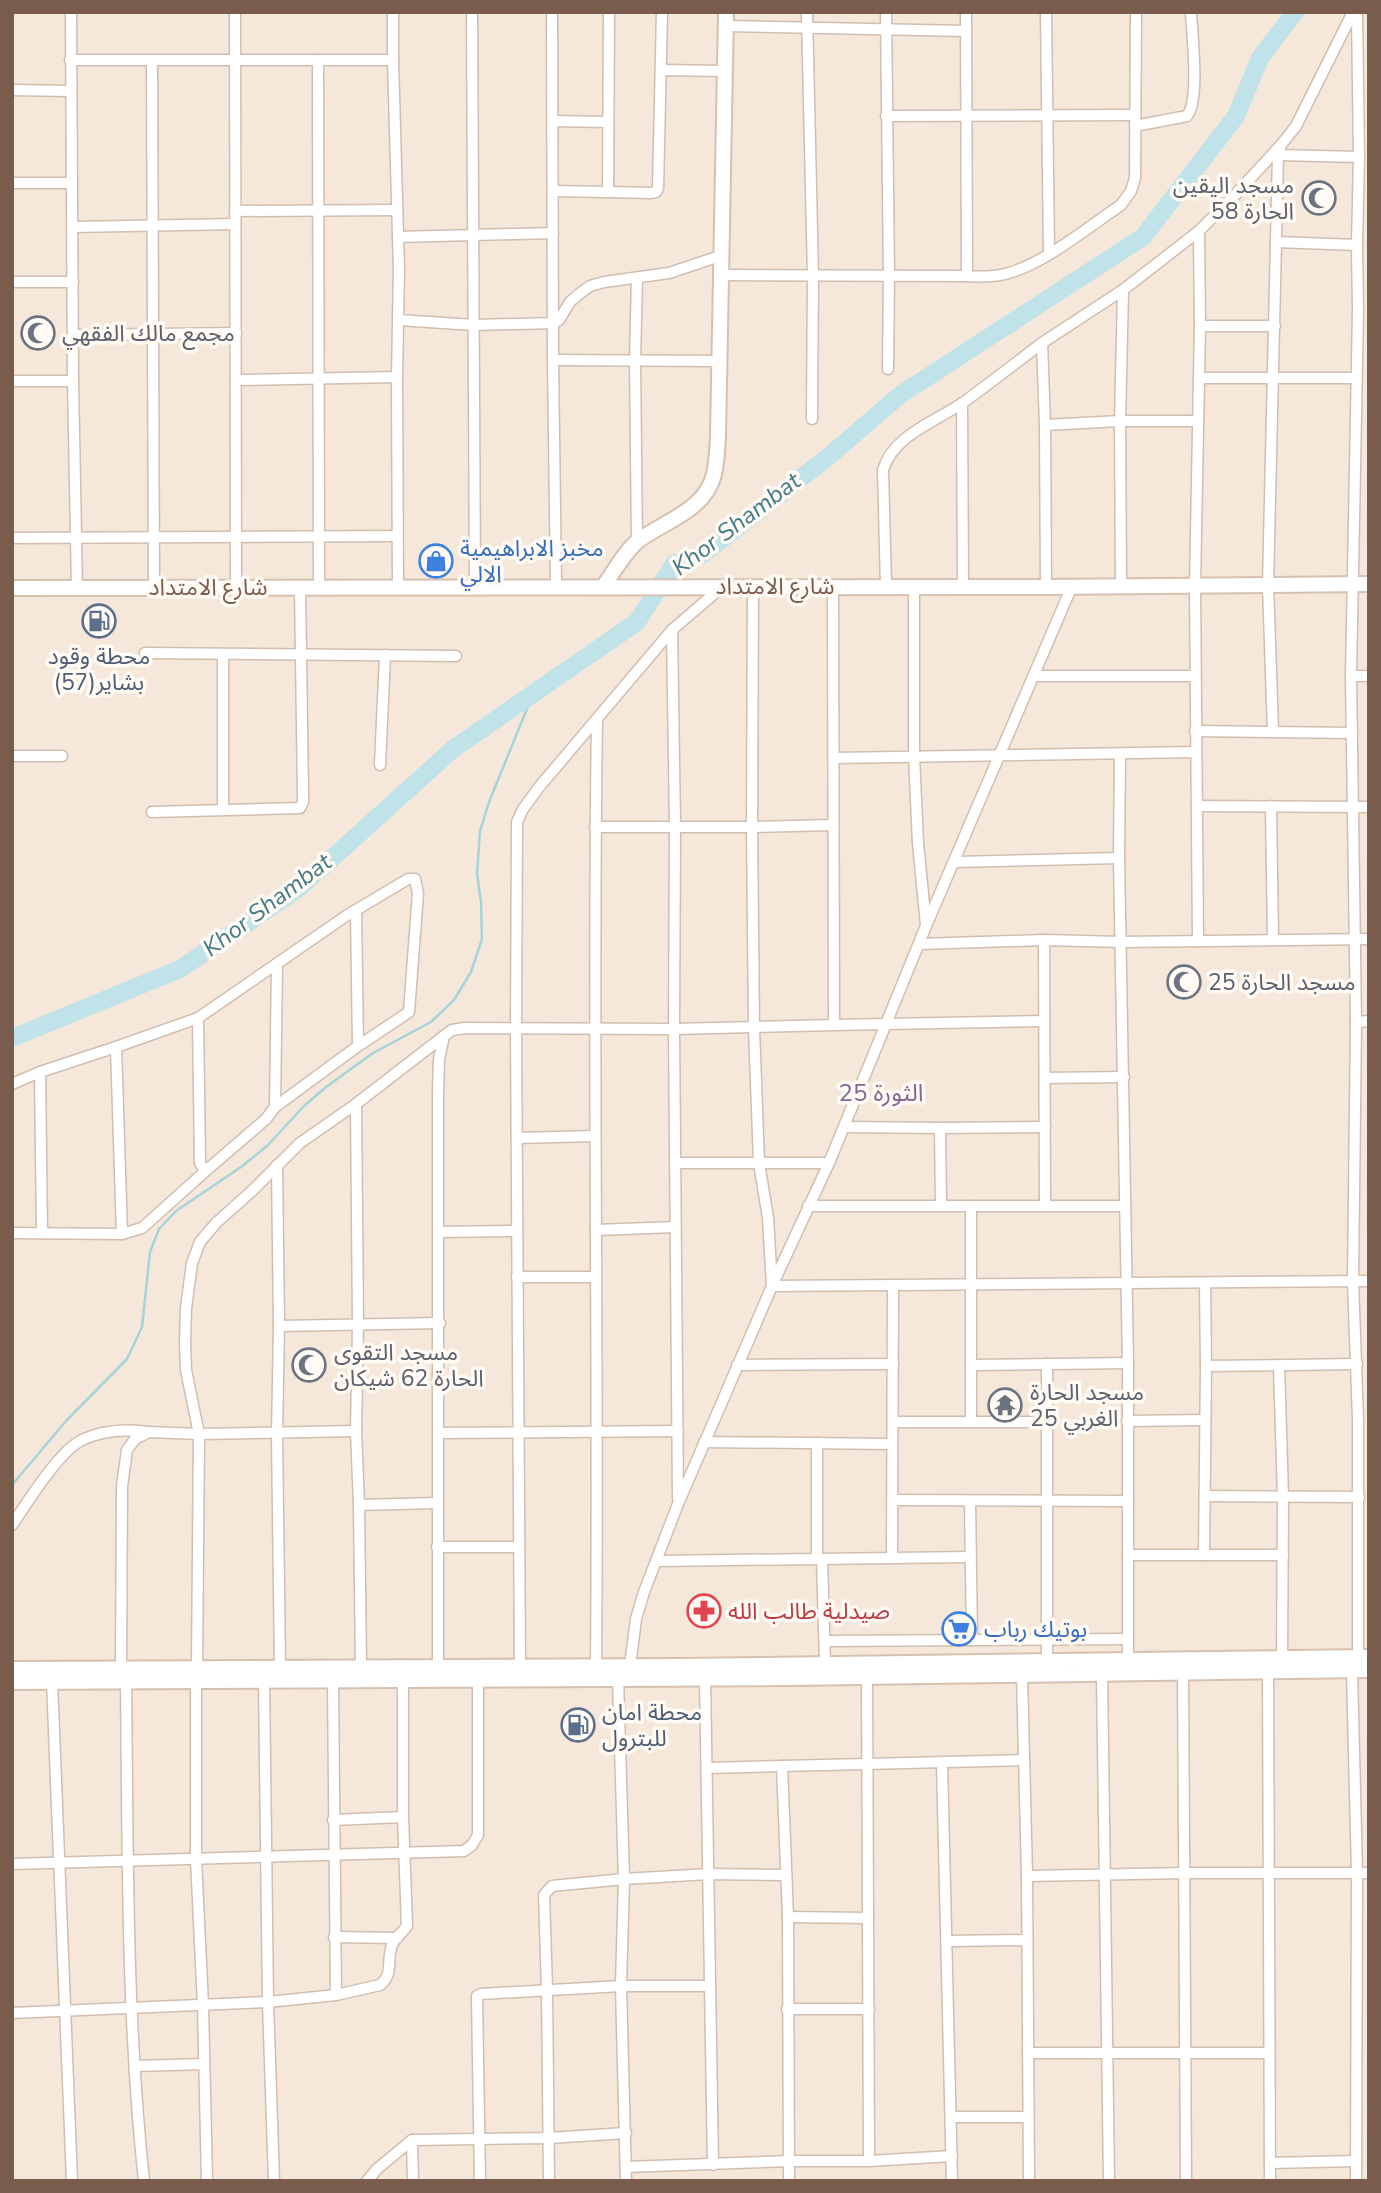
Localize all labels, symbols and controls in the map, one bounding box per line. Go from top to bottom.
place label: مسجد اليقين الحارة 58 [1173,170,1294,227]
mosque icon: مسجد اليقين الحارة 58 [1300,179,1338,217]
mosque icon: مجمع مالك الفقهي [19,314,57,352]
place label: مجمع مالك الفقهي [62,318,235,350]
water label: Khor Shambat [665,465,807,583]
place label: مخبز الابراهيمية الالي [460,533,604,591]
shop icon: مخبز الابراهيمية الالي [417,542,455,580]
street label: شارع الامتداد [716,571,834,603]
street label: شارع الامتداد [149,572,267,604]
fuel station icon: محطة وقود بشاير(57) [80,602,118,640]
place label: محطة وقود بشاير(57) [48,641,150,698]
water label: Khor Shambat [196,846,338,964]
mosque icon: مسجد الحارة 25 [1165,963,1203,1001]
place label: مسجد الحارة 25 [1208,967,1356,998]
district label: الثورة 25 [839,1077,923,1109]
place label: مسجد التقوى الحارة 62 شيكان [334,1337,484,1394]
mosque icon: مسجد التقوى الحارة 62 شيكان [290,1346,328,1384]
place label: مسجد الحارة 25 الغربي [1030,1377,1144,1435]
temple icon: مسجد الحارة 25 الغربي [986,1386,1024,1424]
pharmacy icon: صيدلية طالب الله [685,1592,723,1630]
place label: صيدلية طالب الله [728,1596,890,1627]
supermarket icon: بوتيك رباب [940,1610,978,1648]
place label: بوتيك رباب [984,1614,1087,1645]
place label: محطة امان للبترول [602,1697,702,1754]
fuel station icon: محطة امان للبترول [559,1706,597,1744]

